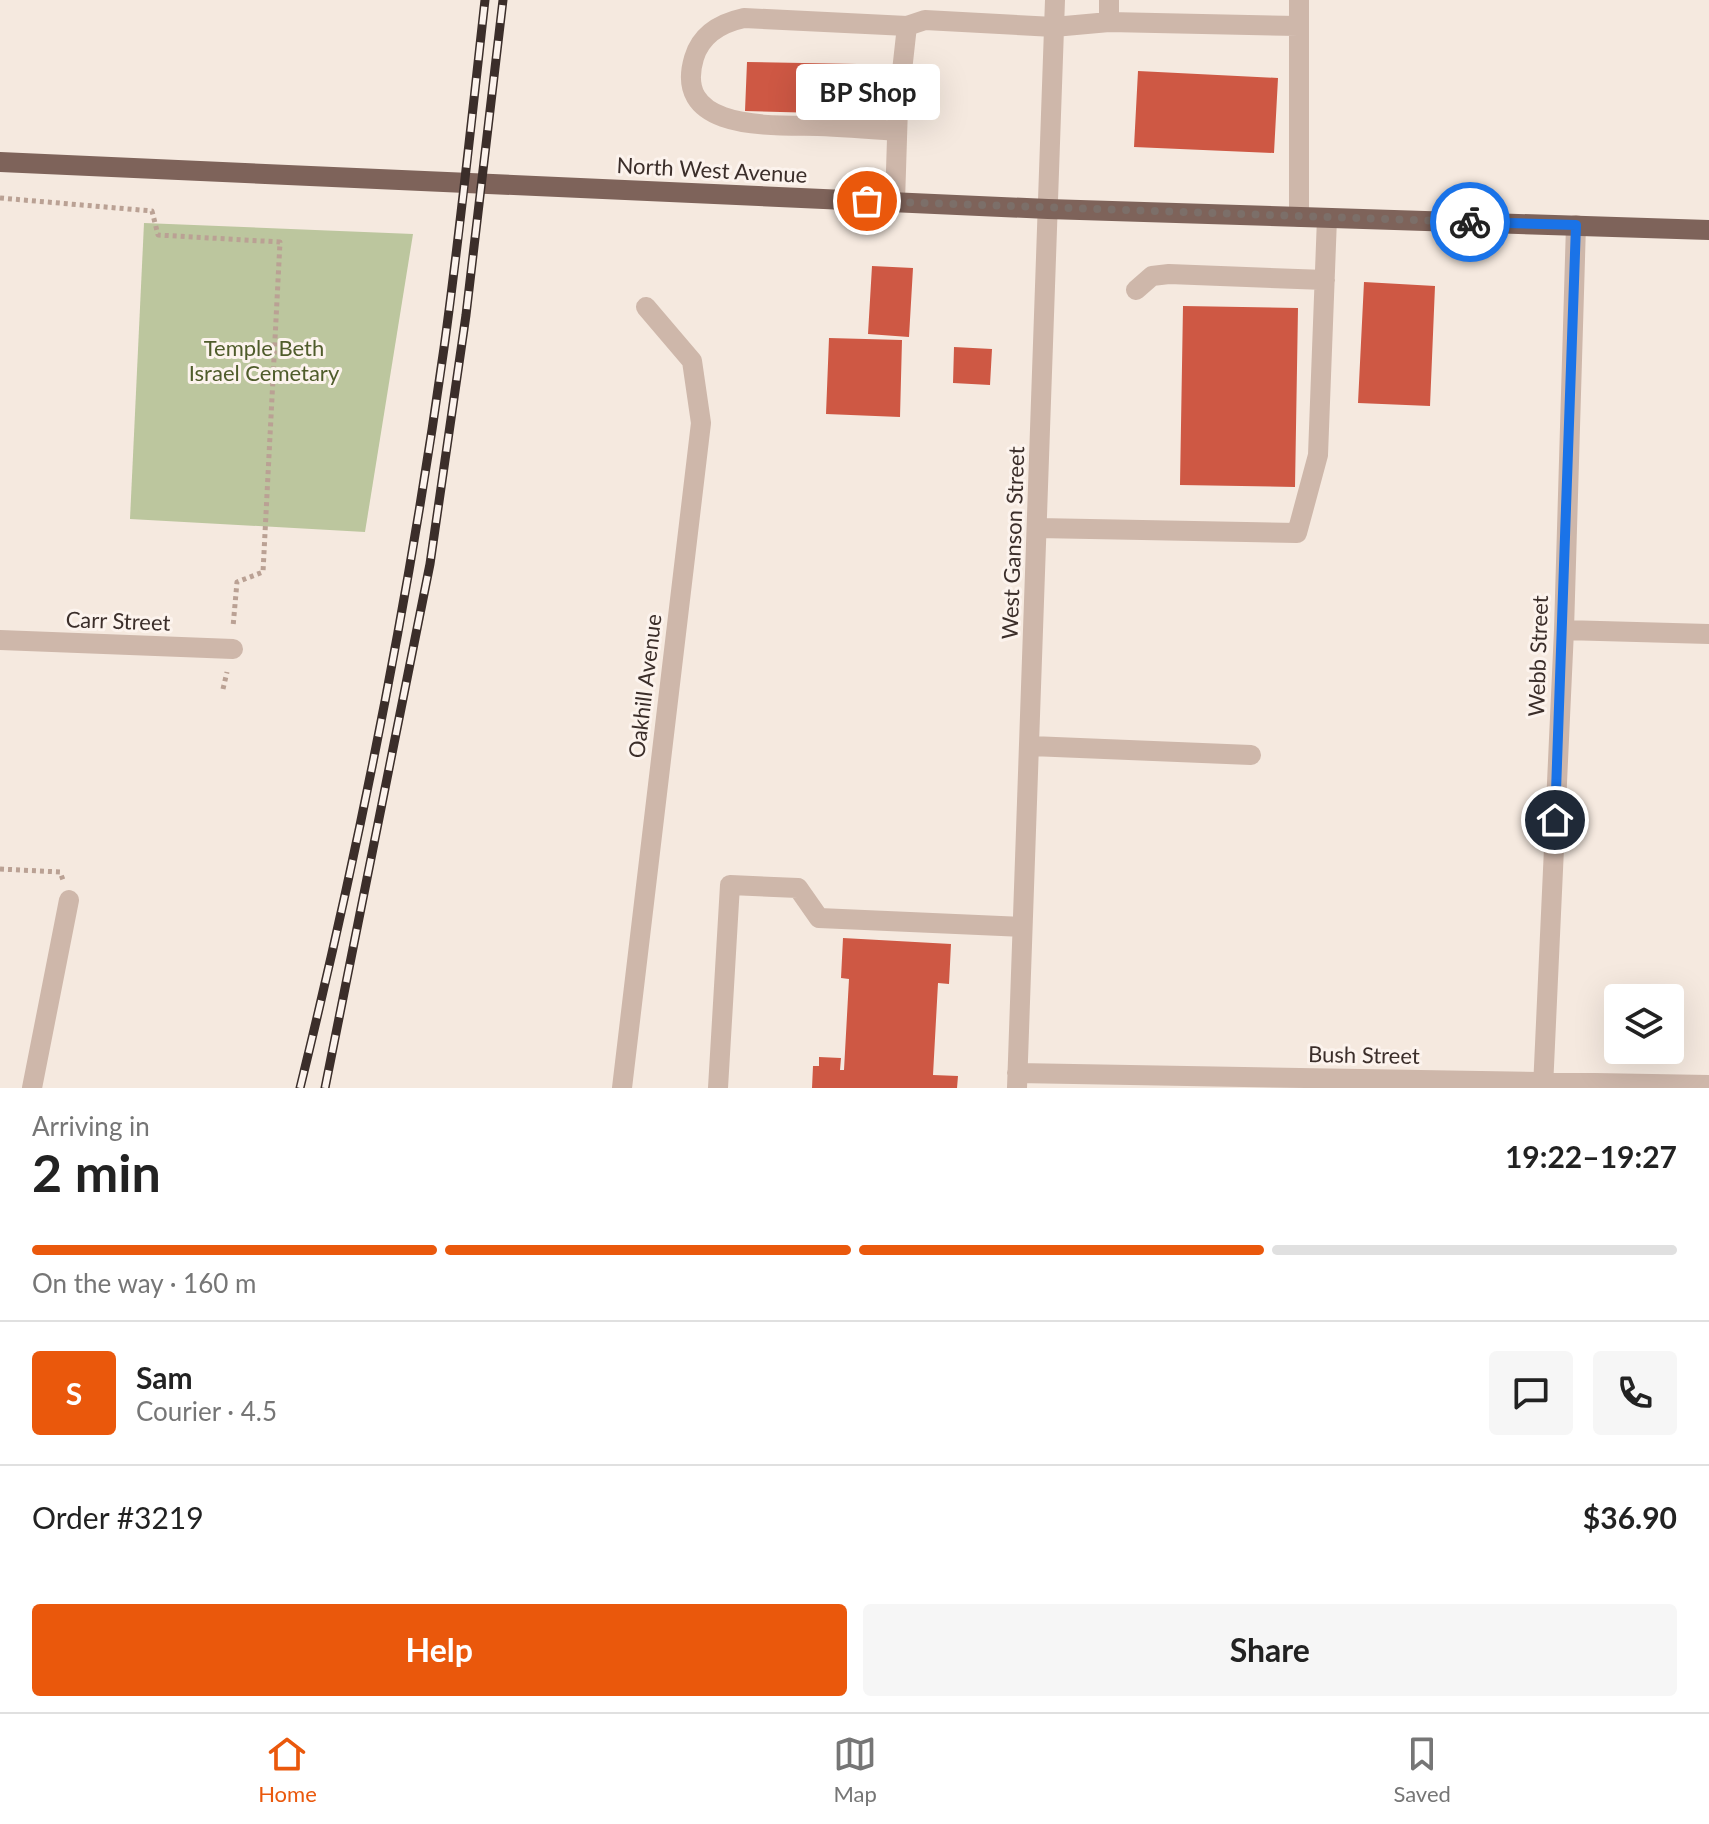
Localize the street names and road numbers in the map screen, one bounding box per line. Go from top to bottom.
street label: North West Avenue [616,151,808,188]
street label: West Ganson Street [996,446,1029,640]
street label: Webb Street [1522,595,1553,717]
street label: Carr Street [65,605,171,636]
street label: Oakhill Avenue [622,612,667,760]
street label: Bush Street [1308,1040,1420,1069]

